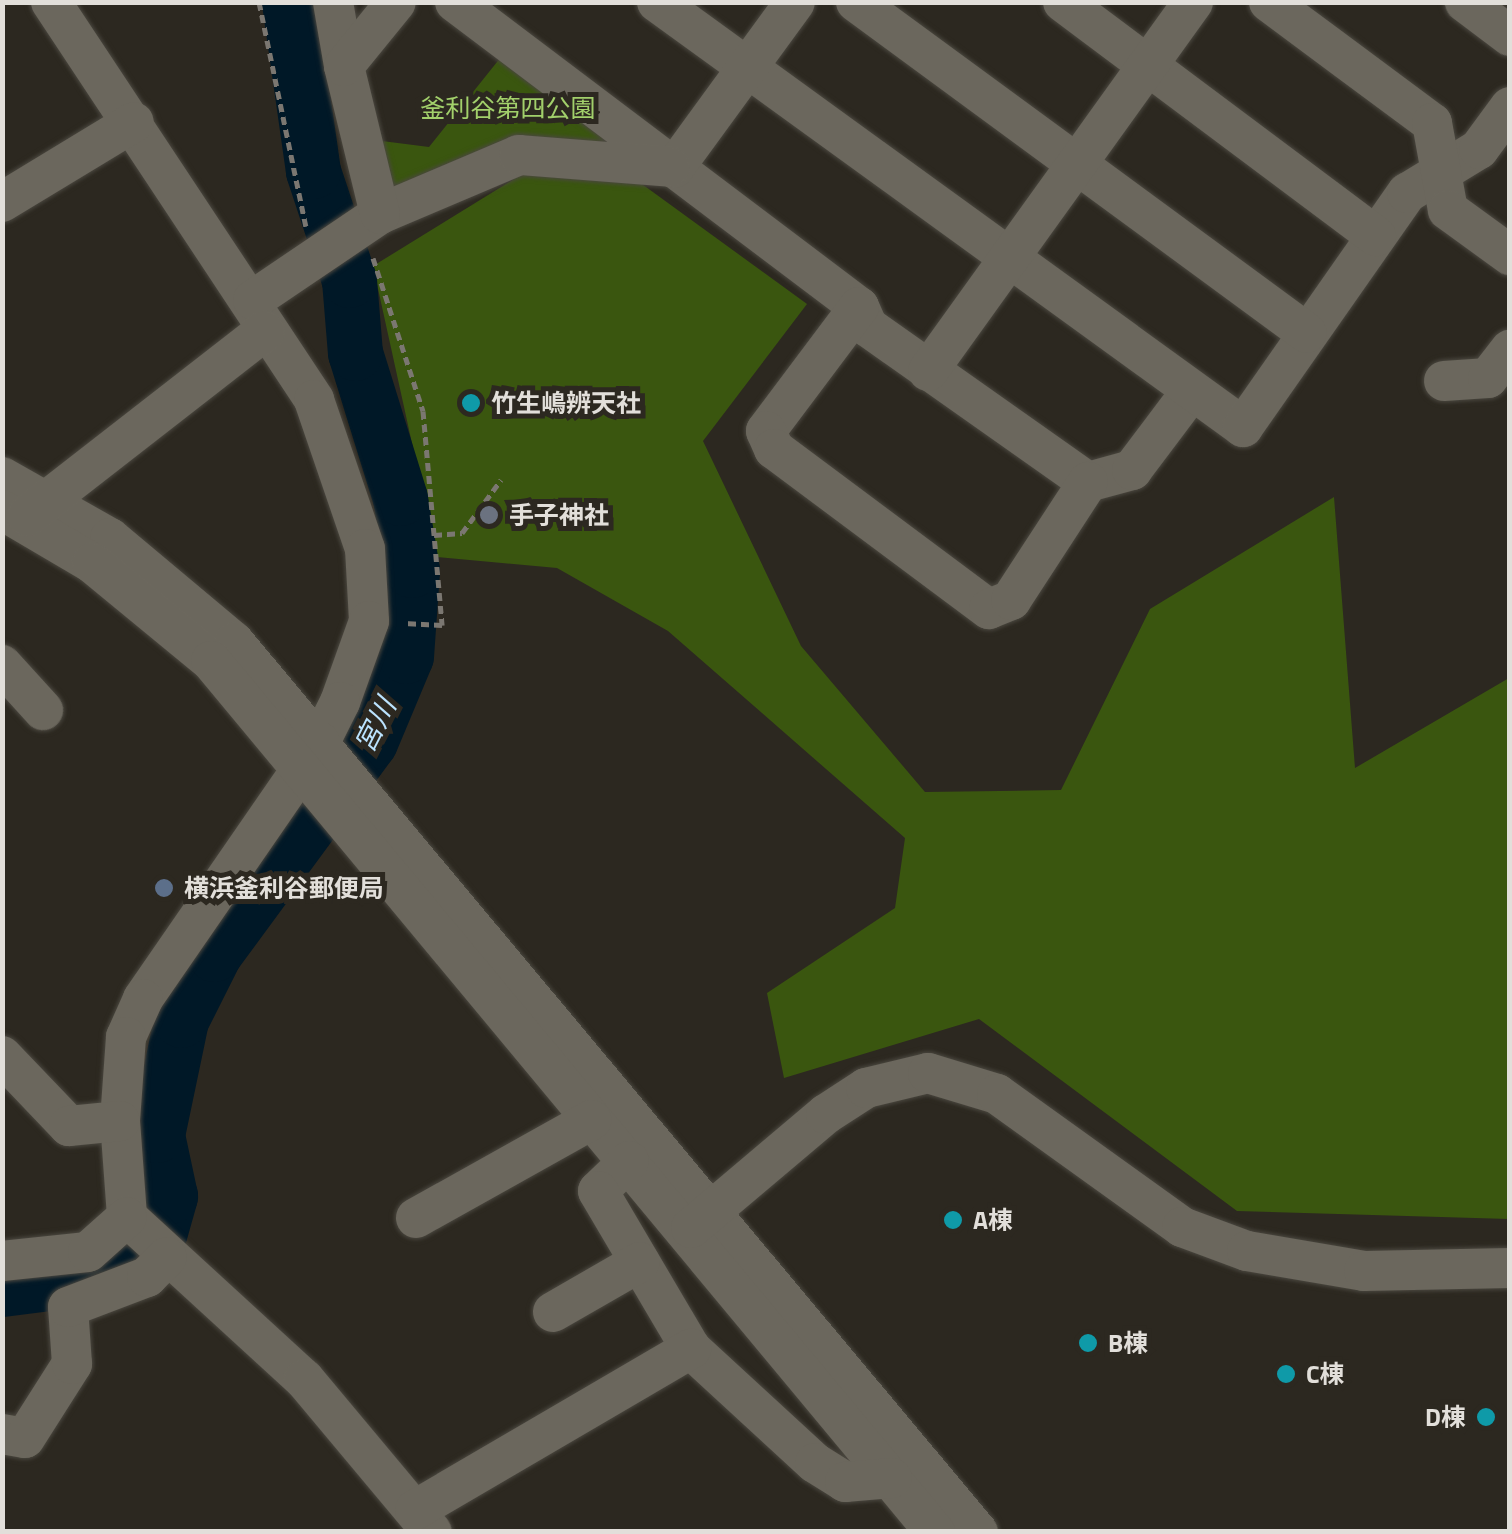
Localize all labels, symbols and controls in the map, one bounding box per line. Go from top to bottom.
park label: 釜利谷第四公園 [421,93,595,123]
place label: 竹生嶋辨天社 [491,388,641,418]
marker: 竹生嶋辨天社 [460,392,482,414]
place label: 手子神社 [509,500,609,530]
marker: 手子神社 [478,504,500,526]
water label: 宮川 [347,692,403,758]
place label: 横浜釜利谷郵便局 [184,873,384,903]
marker: 横浜釜利谷郵便局 [153,877,175,899]
place label: A棟 [973,1205,1013,1235]
marker: A棟 [942,1209,964,1231]
place label: B棟 [1108,1328,1148,1358]
marker: B棟 [1077,1332,1099,1354]
place label: C棟 [1306,1359,1345,1389]
marker: C棟 [1275,1363,1297,1385]
place label: D棟 [1425,1402,1466,1432]
marker: D棟 [1475,1406,1497,1428]

